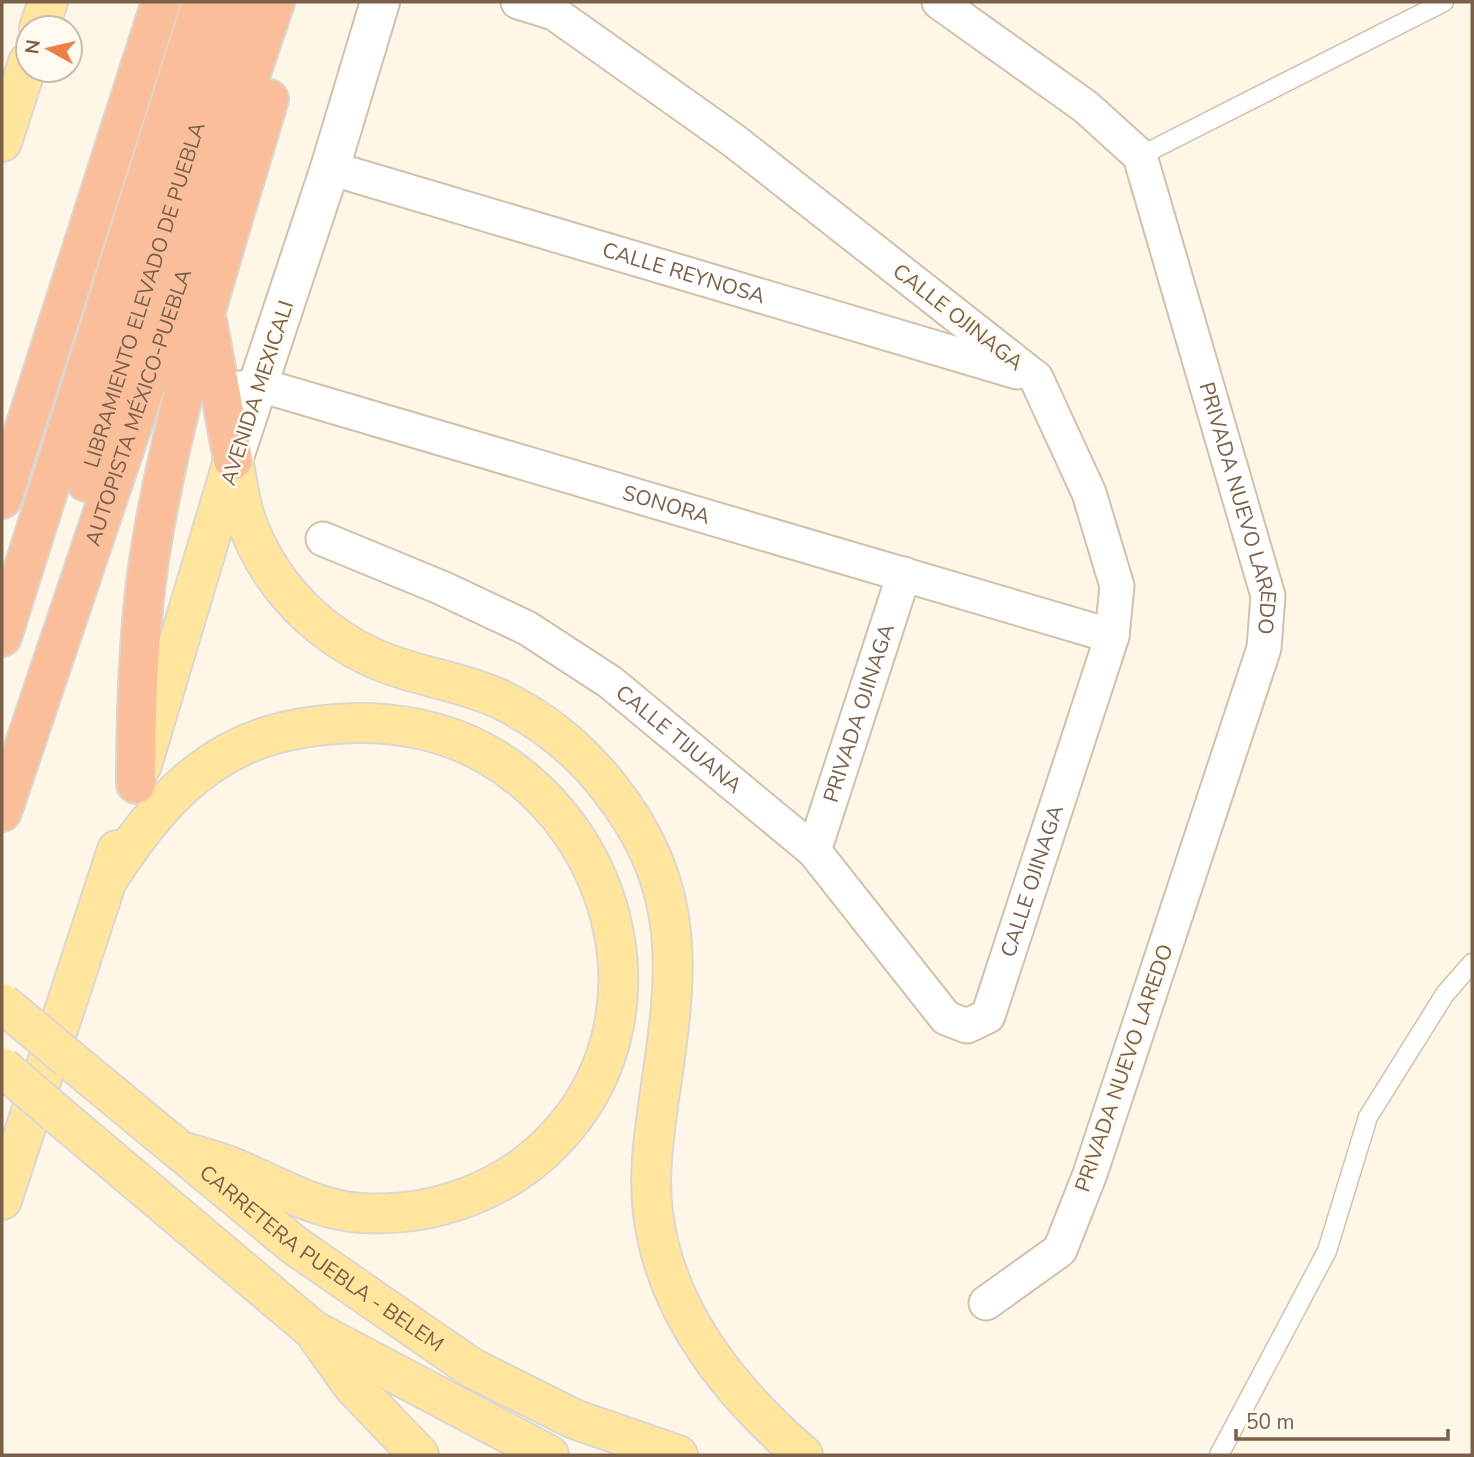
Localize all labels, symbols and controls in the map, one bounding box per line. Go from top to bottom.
north arrow [14,14,84,84]
text: N [19,38,47,56]
street label: LIBRAMIENTO ELEVADO DE PUEBLA [77,119,212,471]
street label: CALLE REYNOSA [599,236,768,310]
street label: CALLE OJINAGA [887,257,1029,377]
street label: AUTOPISTA MÉXICO-PUEBLA [79,265,198,550]
street label: AVENIDA MEXICALI [214,297,300,489]
street label: PRIVADA NUEVO LAREDO [1193,379,1282,635]
street label: SONORA [619,479,713,531]
street label: PRIVADA OJINAGA [817,620,901,806]
street label: CALLE TIJUANA [610,679,748,799]
street label: CALLE OJINAGA [994,802,1070,961]
street label: PRIVADA NUEVO LAREDO [1068,940,1180,1196]
street label: CARRETERA PUEBLA - BELEM [194,1159,449,1358]
scale bar [1236,1398,1448,1442]
text: 50 m [1246,1408,1295,1436]

